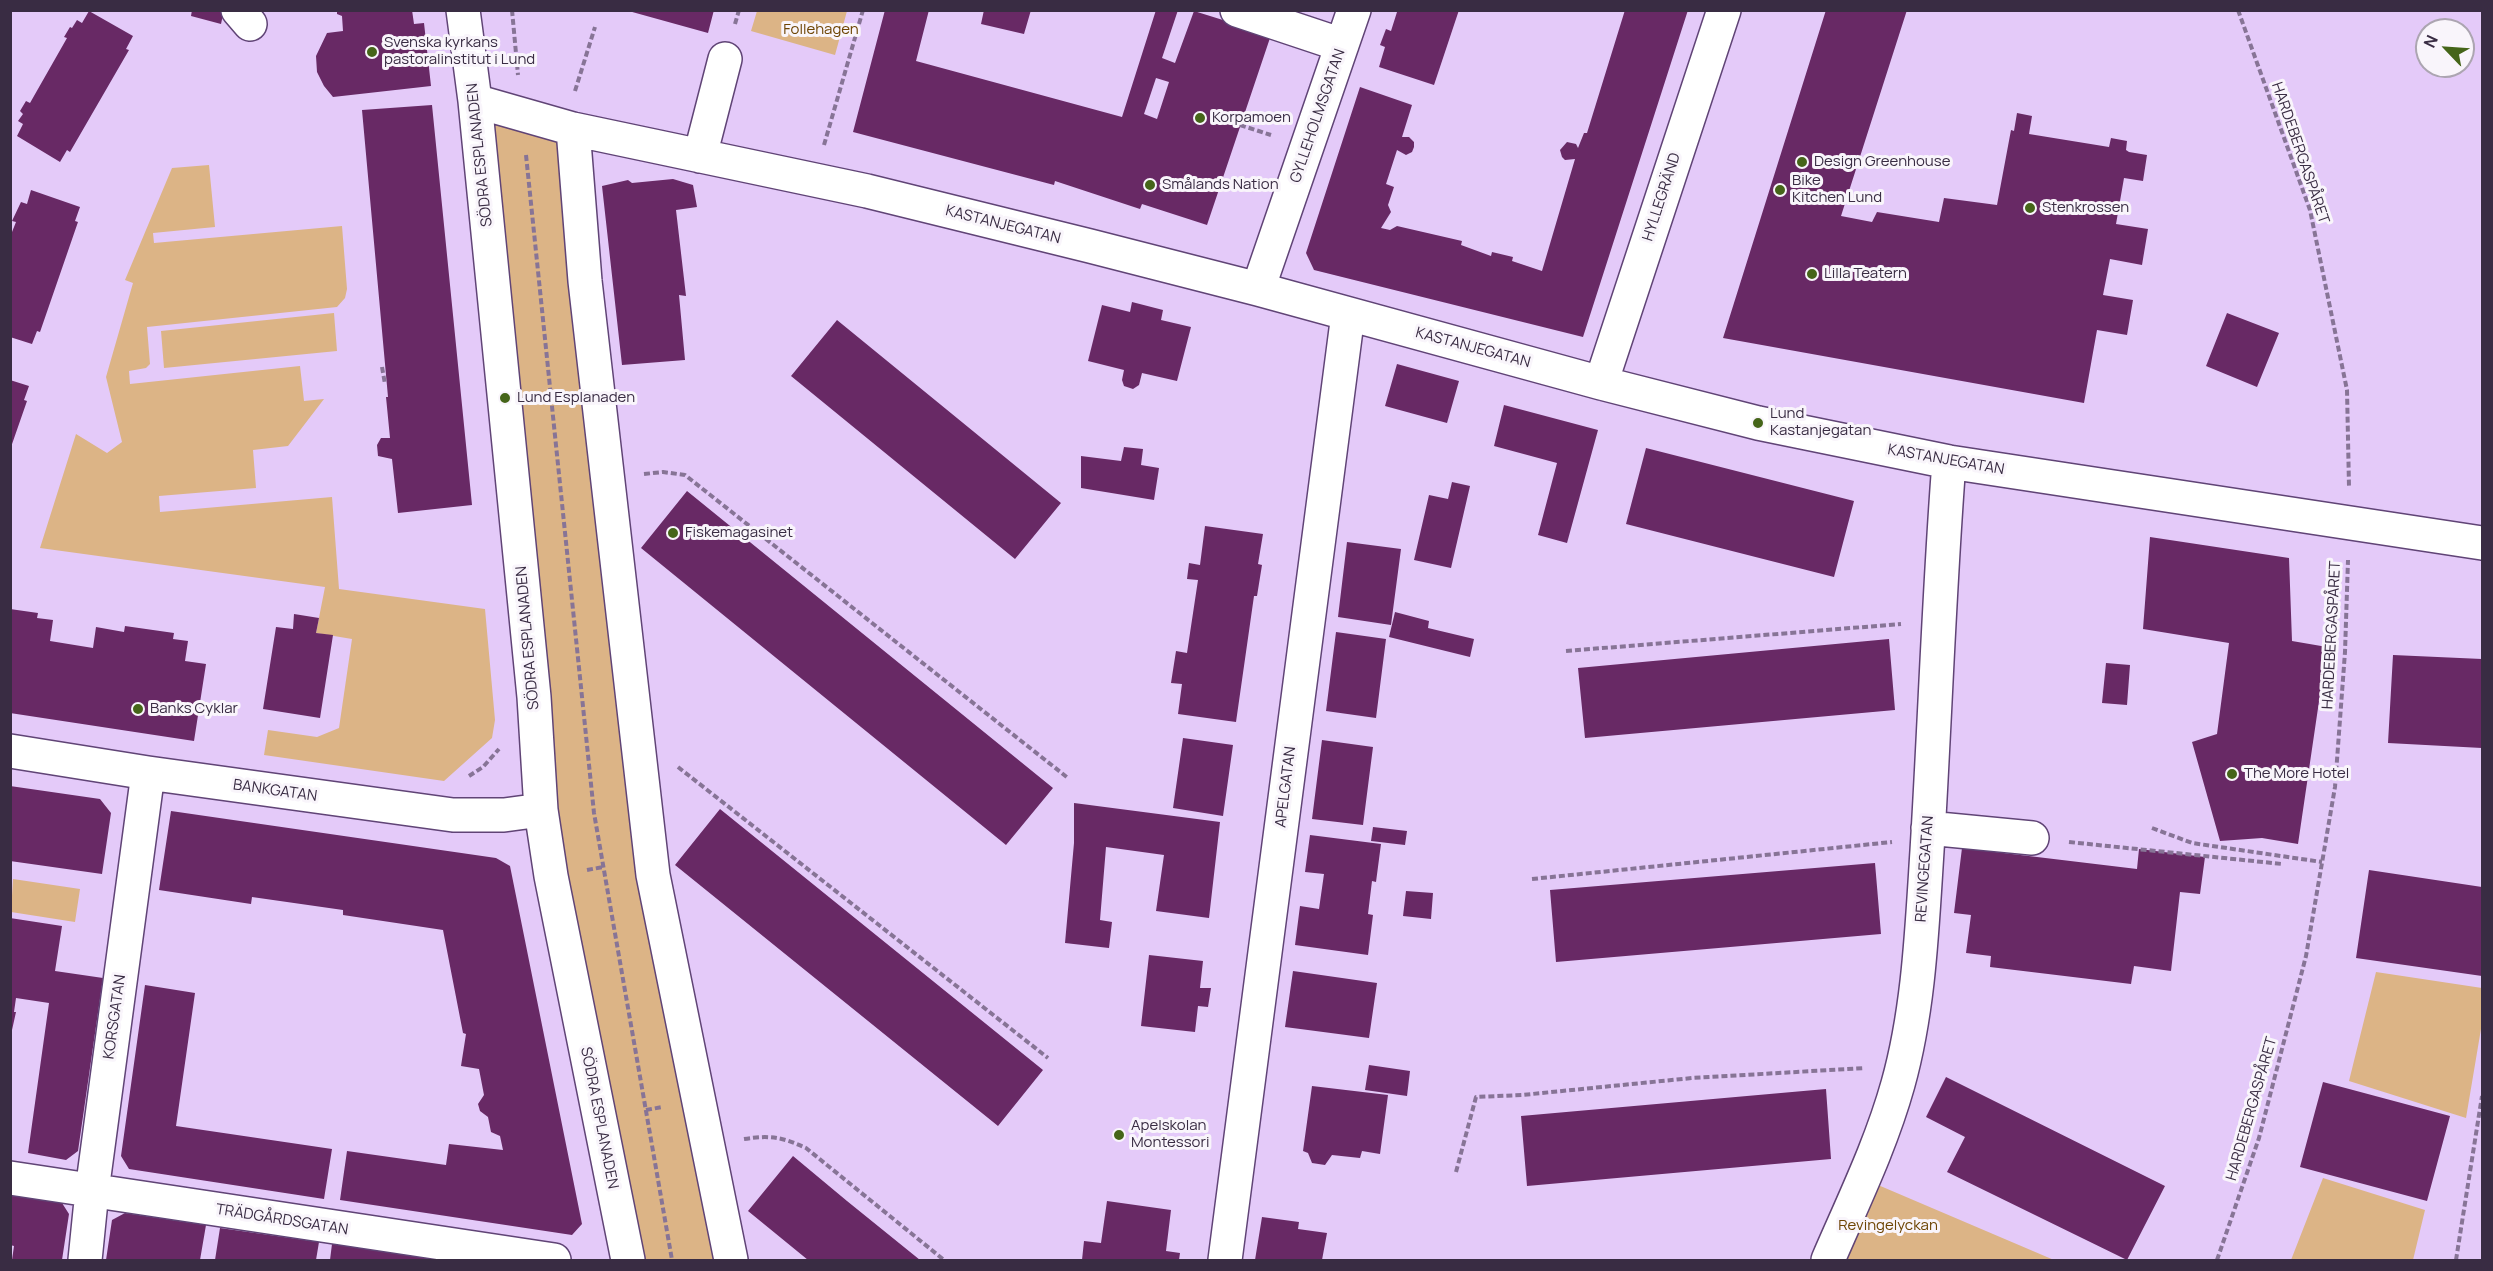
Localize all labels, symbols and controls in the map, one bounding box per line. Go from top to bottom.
north arrow [2415,18,2475,78]
park label: Follehagen [783,21,859,39]
text: N [2418,31,2443,51]
place label: Svenska kyrkans pastoralinstitut i Lund [384,34,535,69]
marker: Svenska kyrkans pastoralinstitut i Lund [365,45,379,59]
street label: GYLLEHOLMSGATAN [1287,47,1349,185]
street label: HARDEBERGASPÅRET [2267,80,2333,226]
street label: SÖDRA ESPLANADEN [464,82,496,228]
place label: Korpamoen [1212,109,1291,127]
marker: Korpamoen [1193,111,1207,125]
street label: HYLLEGRÄND [1639,151,1685,243]
place label: Design Greenhouse [1814,153,1950,171]
marker: Design Greenhouse [1795,155,1809,169]
place label: Bike Kitchen Lund [1792,172,1882,207]
place label: Smålands Nation [1162,176,1279,194]
marker: Smålands Nation [1143,178,1157,192]
marker: Bike Kitchen Lund [1773,183,1787,197]
place label: Stenkrossen [2042,199,2129,217]
marker: Stenkrossen [2023,201,2037,215]
street label: KASTANJEGATAN [944,202,1062,248]
place label: Lilla Teatern [1824,265,1907,283]
marker: Lilla Teatern [1805,267,1819,281]
street label: KASTANJEGATAN [1414,324,1532,372]
place label: Lund Esplanaden [517,389,635,407]
marker: Lund Esplanaden [498,391,512,405]
place label: Lund Kastanjegatan [1770,405,1871,440]
marker: Lund Kastanjegatan [1751,416,1765,430]
street label: KASTANJEGATAN [1886,441,2006,479]
place label: Fiskemagasinet [685,524,793,542]
marker: Fiskemagasinet [666,526,680,540]
street label: HARDEBERGASPÅRET [2319,560,2345,710]
street label: SÖDRA ESPLANADEN [513,565,543,711]
place label: Banks Cyklar [150,700,238,718]
marker: Banks Cyklar [131,702,145,716]
street label: APELGATAN [1272,745,1300,829]
place label: The More Hotel [2244,765,2349,783]
marker: The More Hotel [2225,767,2239,781]
street label: BANKGATAN [232,776,318,806]
street label: REVINGEGATAN [1912,815,1938,923]
street label: KORSGATAN [100,974,130,1060]
street label: HARDEBERGASPÅRET [2223,1035,2281,1183]
street label: SÖDRA ESPLANADEN [576,1045,622,1191]
place label: Apelskolan Montessori [1131,1117,1209,1152]
marker: Apelskolan Montessori [1112,1128,1126,1142]
street label: TRÄDGÅRDSGATAN [215,1201,349,1239]
park label: Revingelyckan [1838,1217,1938,1235]

